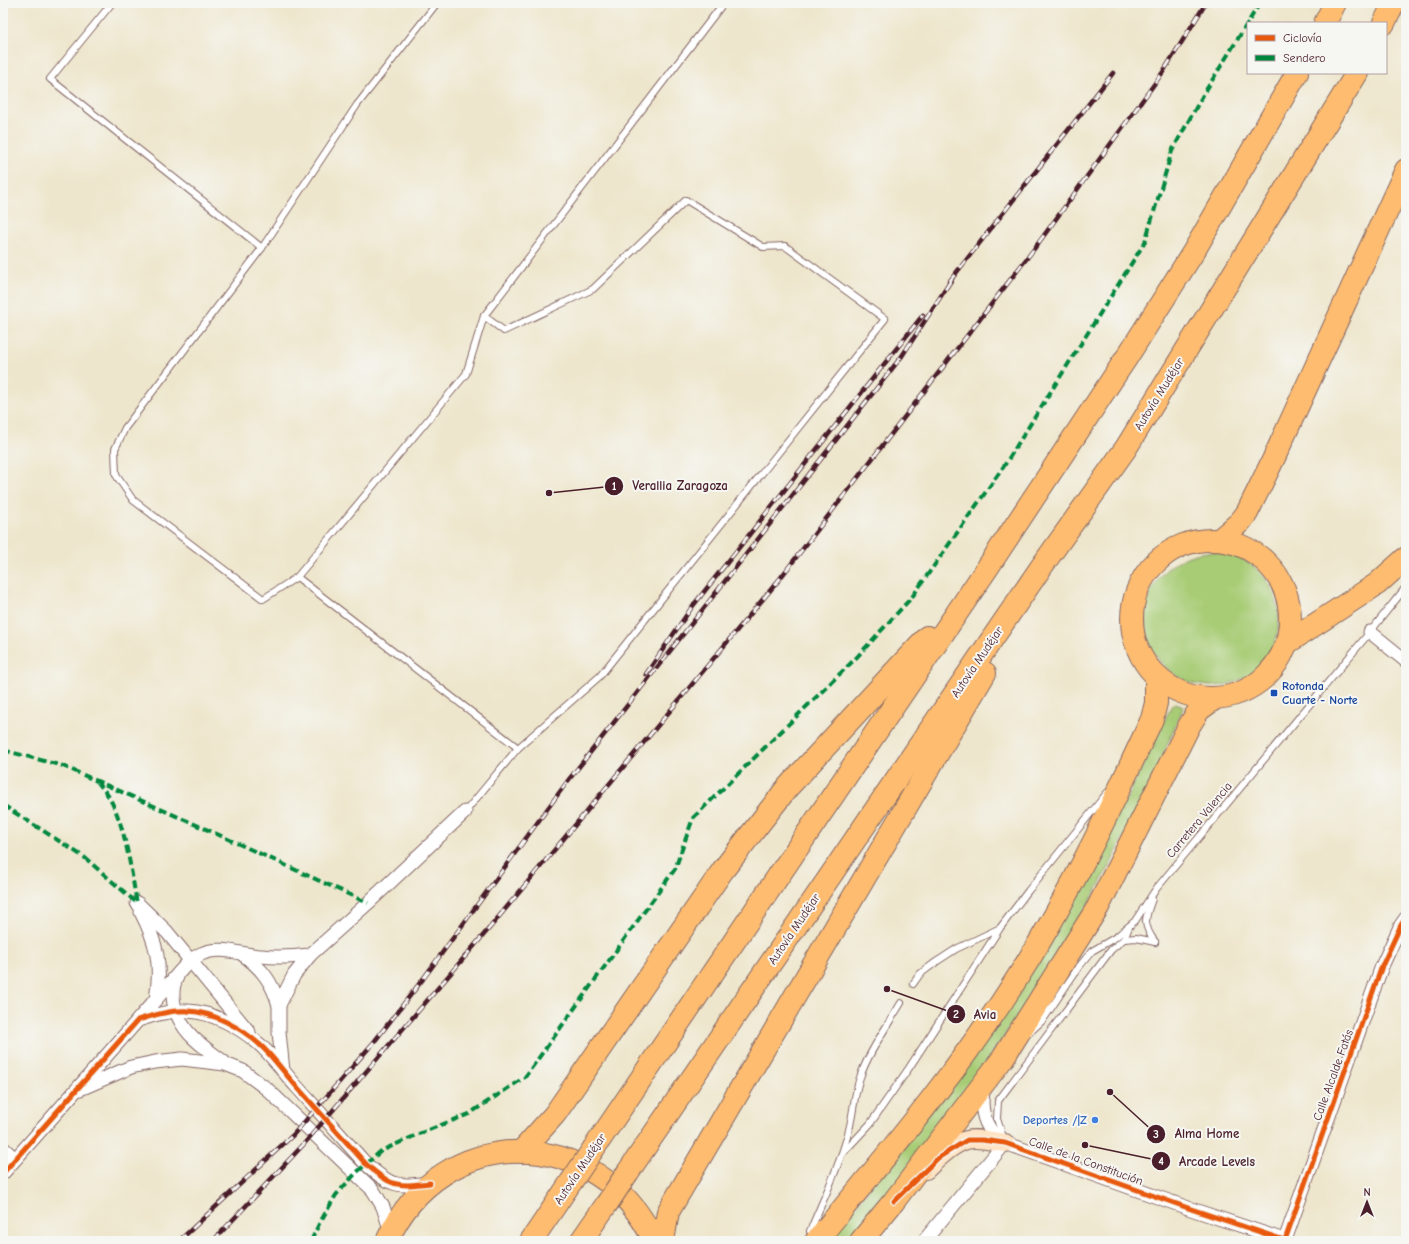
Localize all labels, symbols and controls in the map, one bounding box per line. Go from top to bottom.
legend [1247,22,1387,74]
text: Ciclovía [1283,31,1322,45]
text: Sendero [1283,51,1326,65]
street label: Autovía Mudéjar [1131,355,1187,433]
callout: Verallia Zaragoza [604,473,735,498]
text: Verallia Zaragoza [632,478,728,493]
text: 1 [612,479,617,493]
street label: Autovía Mudéjar [948,624,1006,700]
place label: Rotonda Cuarte - Norte [1282,679,1358,707]
marker: Rotonda Cuarte - Norte [1269,688,1279,698]
street label: Carretera Valencia [1163,779,1235,861]
street label: Autovía Mudéjar [765,891,823,967]
callout: Avia [946,1002,1004,1027]
text: 2 [953,1007,959,1021]
text: Avia [974,1007,996,1022]
street label: Calle Alcalde Fatás [1310,1027,1356,1123]
place label: Deportes /|Z [1023,1113,1087,1127]
marker: Deportes /|Z [1090,1115,1100,1125]
callout: Alma Home [1146,1121,1247,1146]
text: Alma Home [1175,1126,1240,1141]
text: 3 [1153,1127,1159,1141]
street label: Autovía Mudéjar [551,1131,609,1207]
street label: Calle de la Constitución [1027,1134,1145,1188]
callout: Arcade Levels [1151,1148,1263,1173]
text: 4 [1158,1154,1164,1168]
text: Arcade Levels [1179,1154,1255,1169]
north arrow [1347,1182,1387,1222]
text: N [1363,1186,1371,1199]

